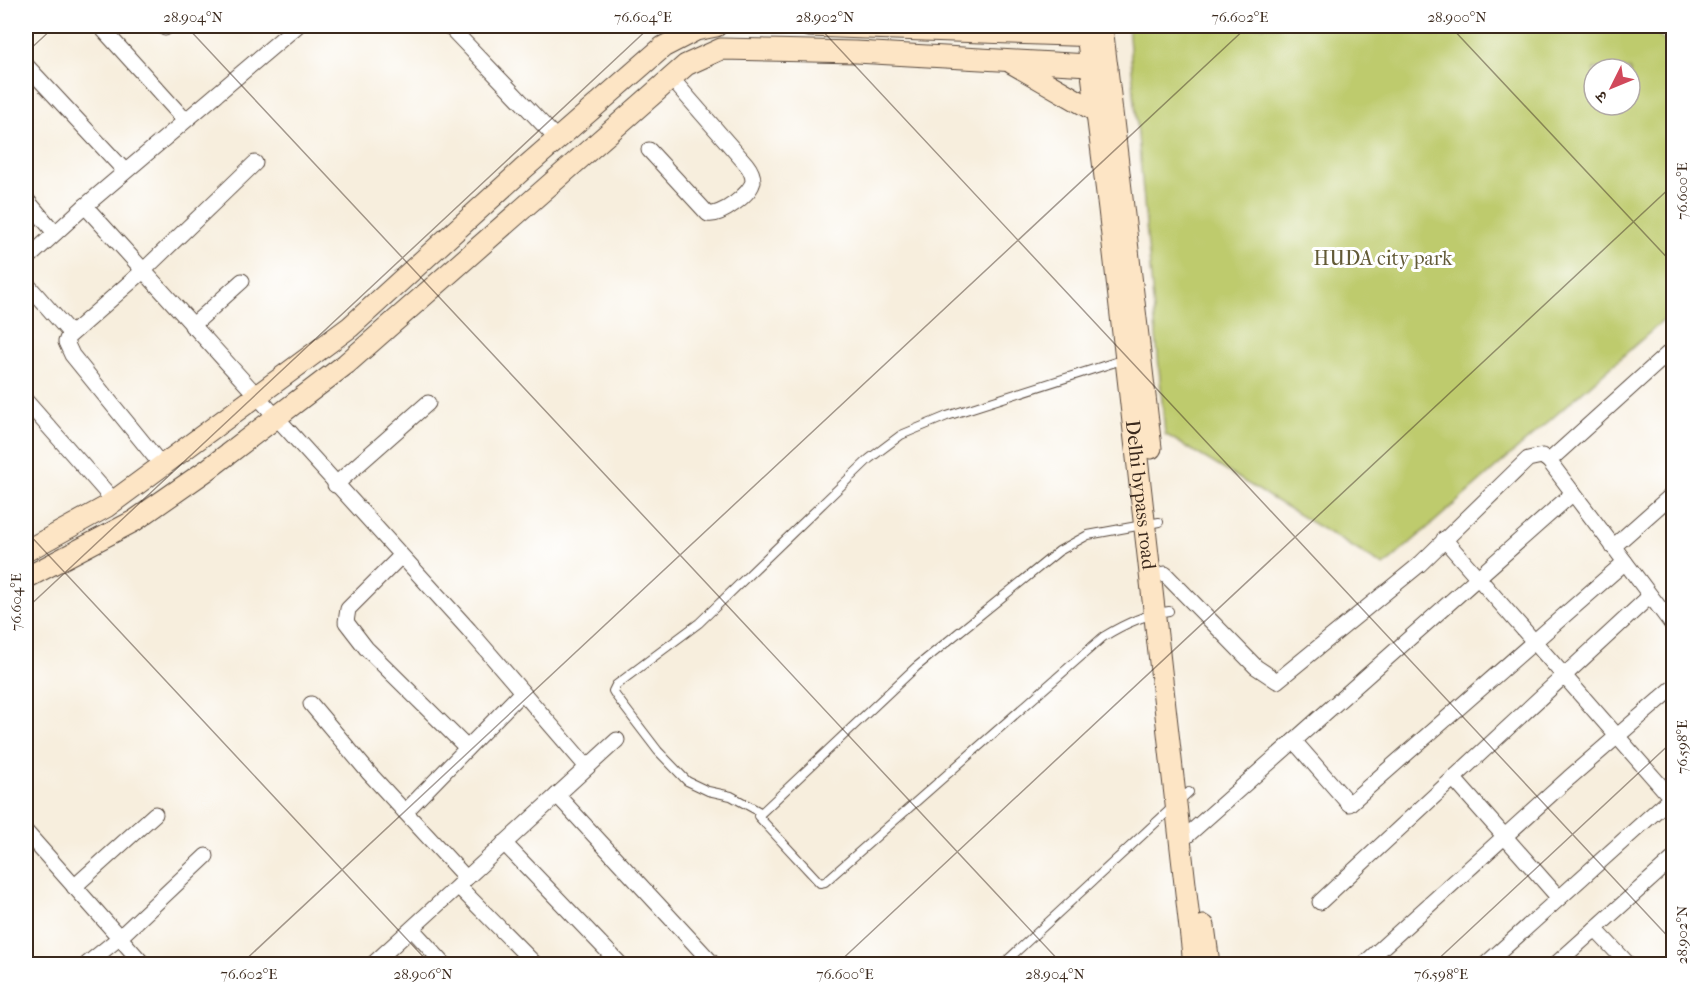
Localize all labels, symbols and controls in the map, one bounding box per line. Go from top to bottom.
text: 28.904°N [163,8,223,26]
text: 76.604°E [614,8,672,26]
text: 28.902°N [796,8,855,26]
text: 76.602°E [1212,8,1269,26]
text: 28.900°N [1427,8,1487,26]
north arrow [1582,57,1642,117]
text: उ [1590,86,1612,107]
text: 76.600°E [1673,162,1691,220]
park label: HUDA city park [1314,247,1453,270]
street label: Delhi bypass road [1121,419,1161,572]
text: 76.604°E [7,573,25,631]
text: 76.598°E [1673,720,1691,774]
text: 28.902°N [1673,905,1691,964]
text: 76.602°E [221,965,278,983]
text: 28.906°N [393,965,453,983]
text: 76.600°E [816,965,874,983]
text: 28.904°N [1025,965,1085,983]
text: 76.598°E [1414,965,1468,983]

